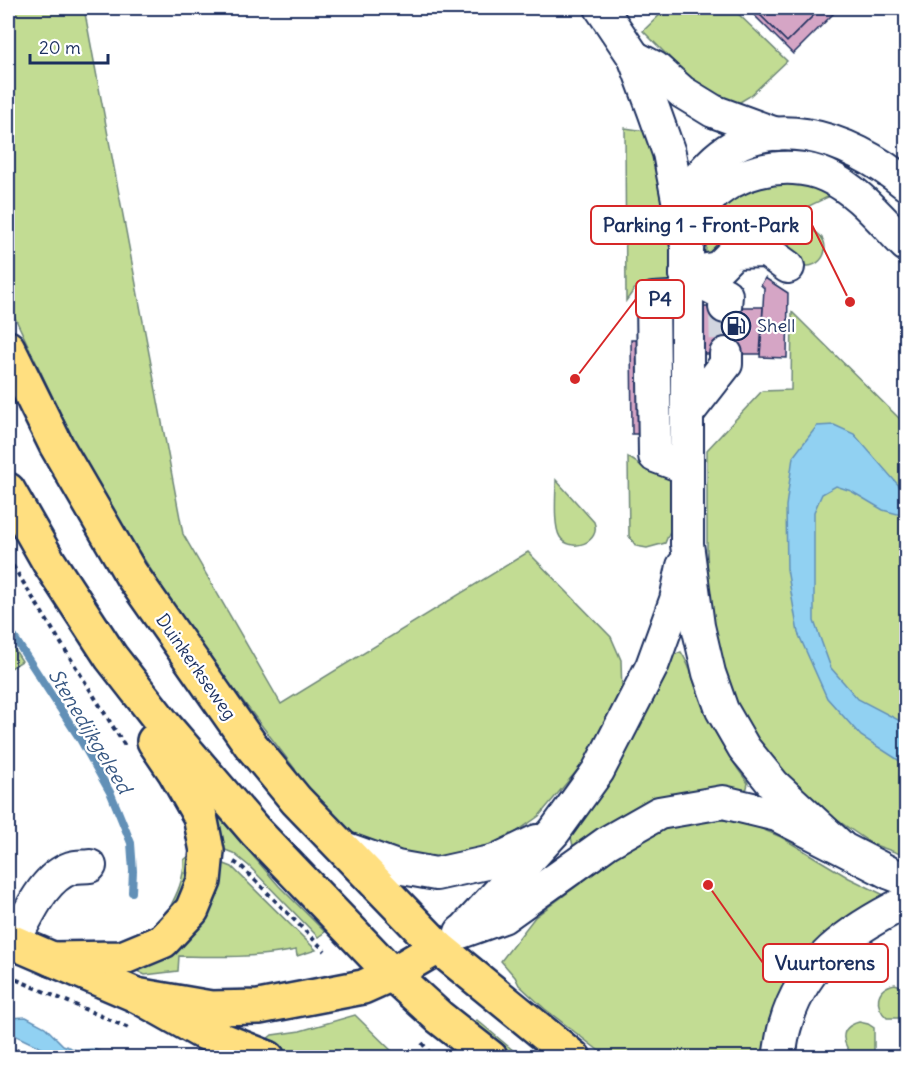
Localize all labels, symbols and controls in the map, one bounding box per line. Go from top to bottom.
scale bar [30,27,108,65]
text: 20 m [39,36,81,59]
callout: Parking 1 - Front-Park [591,206,812,244]
text: Parking 1 - Front-Park [603,212,799,237]
callout: P4 [636,280,684,318]
text: P4 [648,286,672,311]
fuel station icon: Shell [720,310,752,342]
place label: Shell [757,314,795,337]
street label: Duinkerkseweg [151,609,242,724]
water label: Stenedijkgeleed [43,664,139,799]
callout: Vuurtorens [763,944,888,982]
text: Vuurtorens [775,950,875,975]

